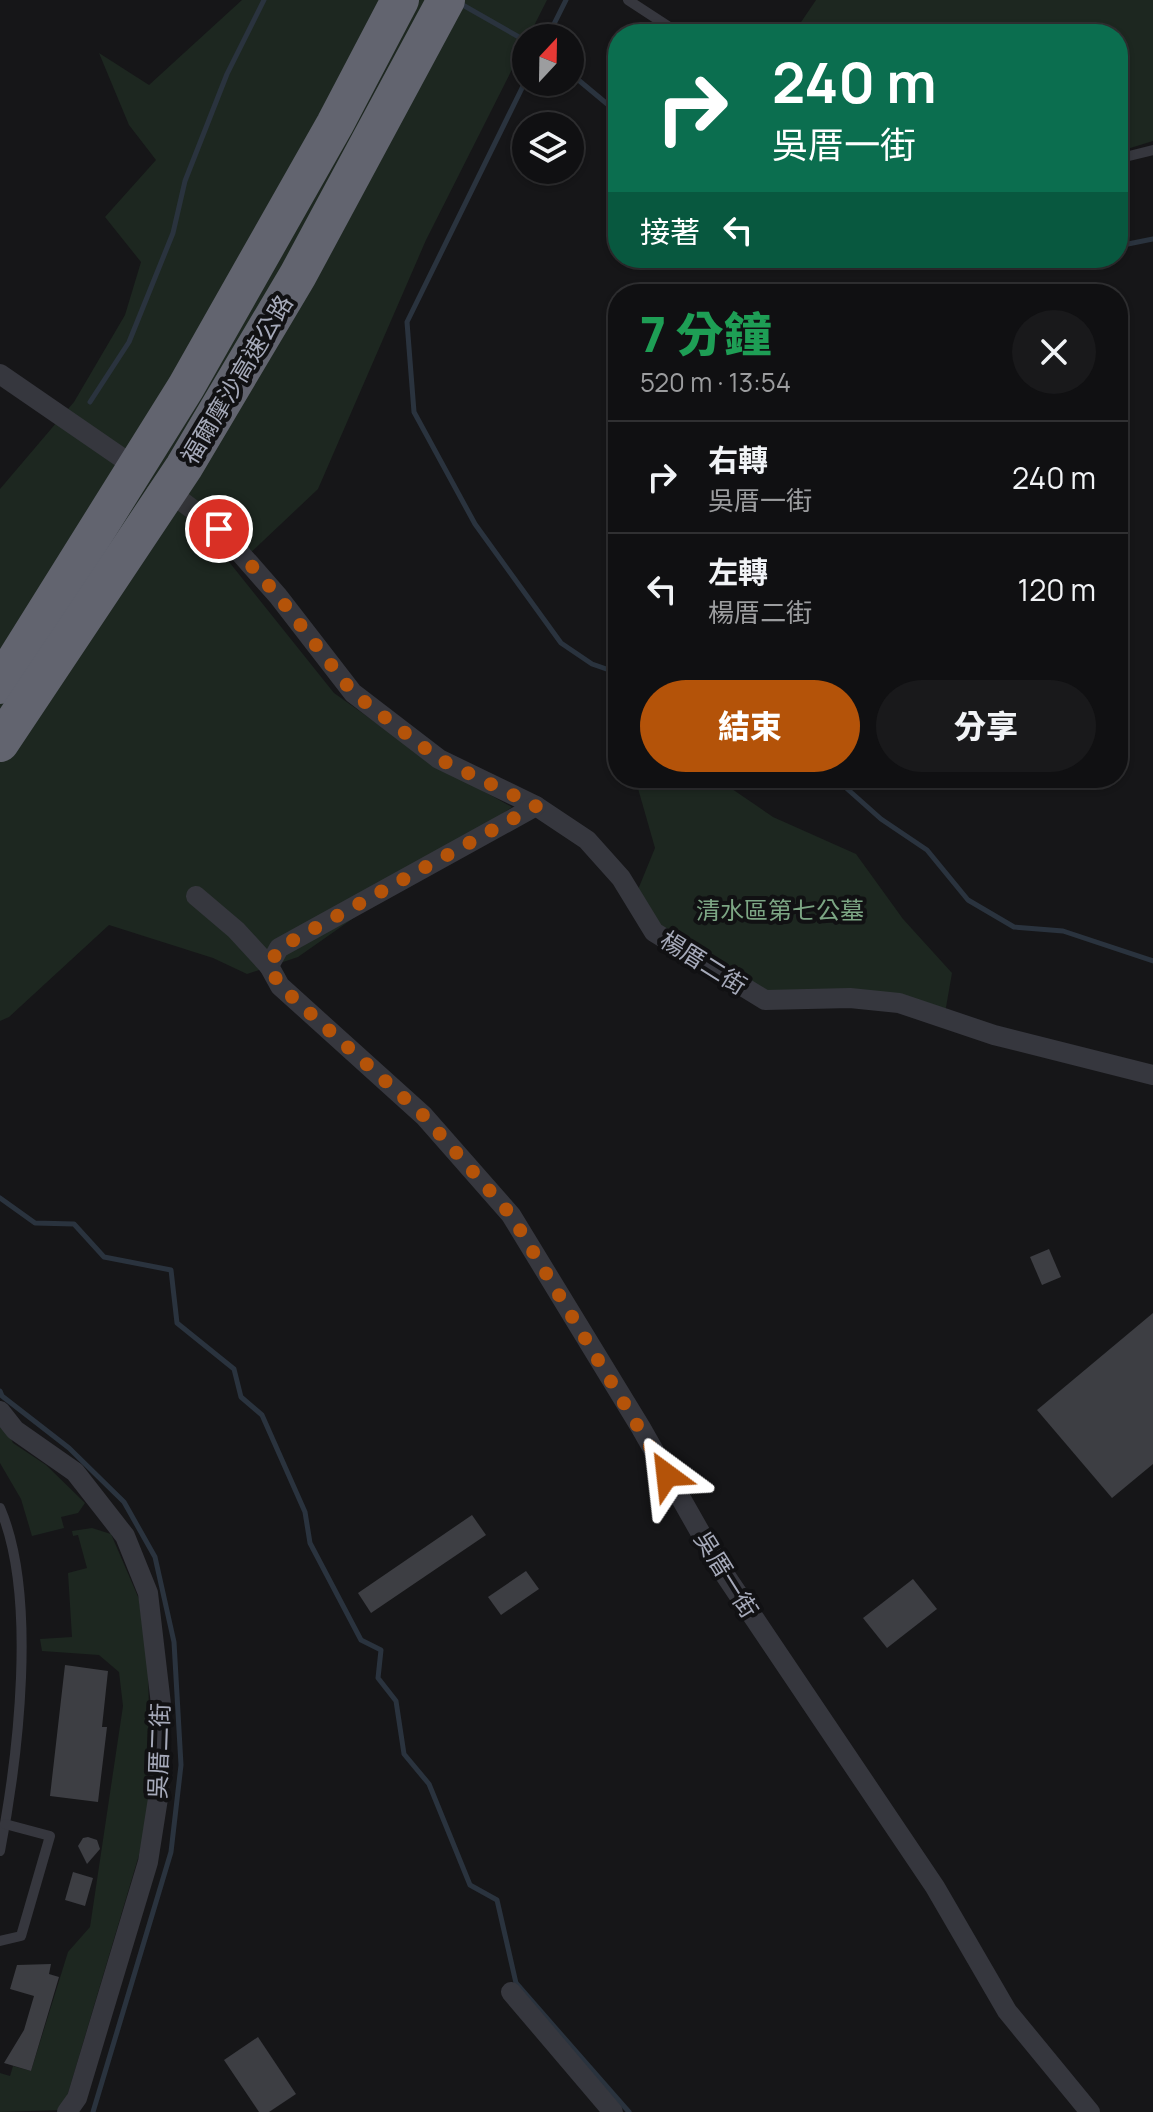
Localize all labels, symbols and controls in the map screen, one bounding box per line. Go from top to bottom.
north arrow [512,24,584,96]
map controls [512,24,584,184]
text: 240 m [772,43,937,120]
icon: right [640,56,744,160]
button: layers [512,112,584,184]
text: 吳厝一街 [772,120,916,169]
icon: left [716,208,760,252]
text: 接著 [640,211,700,252]
street label: 福爾摩沙高速公路 [172,288,300,470]
text: 7 分鐘 [640,301,772,366]
button: close [1012,310,1096,394]
text: 520 m · 13:54 [640,364,791,400]
text: 右轉 [708,439,768,480]
icon: right [640,455,684,499]
text: 240 m [1012,457,1096,498]
text: 吳厝一街 [708,482,812,518]
pin [185,495,253,563]
icon: arrive [197,507,241,551]
text: 左轉 [708,551,768,592]
icon: left [640,567,684,611]
text: 120 m [1017,569,1096,610]
text: 楊厝二街 [708,594,812,630]
button: 結束 [640,680,860,772]
button: 分享 [876,680,1096,772]
park label: 清水區第七公墓 [696,893,864,926]
street label: 楊厝二街 [655,923,753,1001]
position arrow [625,1433,709,1517]
street label: 吳厝一街 [688,1525,766,1623]
street label: 吳厝二街 [140,1702,176,1800]

